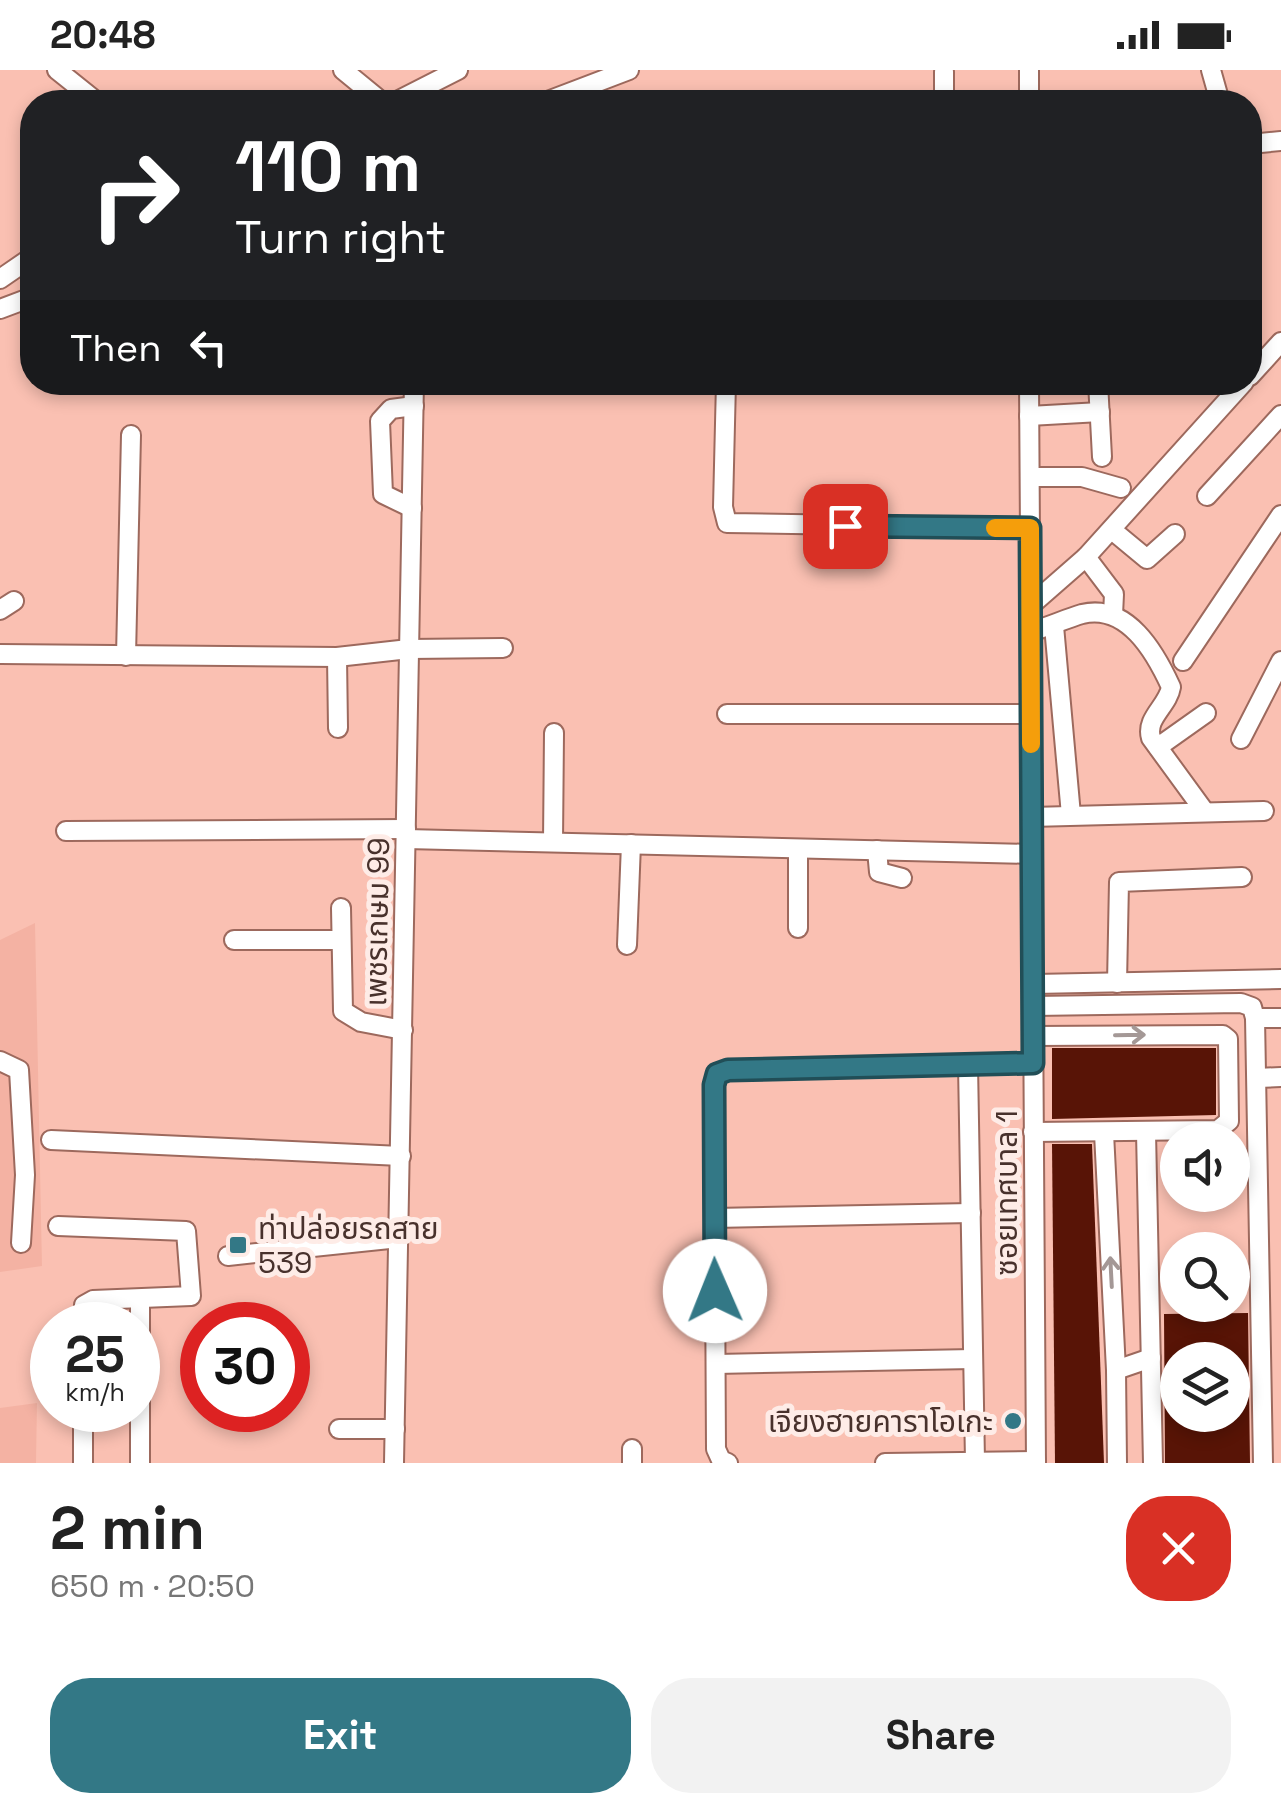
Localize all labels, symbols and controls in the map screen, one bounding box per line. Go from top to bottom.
text: 20:48 [50,11,156,59]
text: 110 m [235,122,421,211]
icon: right [70,130,200,260]
text: Turn right [235,209,446,266]
icon: left [181,320,236,375]
text: Then [70,324,161,372]
pin [803,484,888,569]
icon: arrive [818,499,873,554]
street label: เพชรเกษม 99 [356,837,398,1007]
one-way arrow [1114,1025,1146,1044]
street label: ซอยเทศบาล 1 [987,1110,1026,1276]
map controls [1160,1122,1250,1432]
button: sound [1160,1122,1250,1212]
place label: ท่าปล่อยรถสาย 539 [258,1209,439,1282]
button: search [1160,1232,1250,1322]
marker: ท่าปล่อยรถสาย 539 [227,1234,249,1256]
position arrow [663,1239,767,1343]
one-way arrow [1101,1257,1120,1289]
speed limit sign: 30 [180,1302,310,1432]
text: 25 [65,1323,125,1387]
button: layers [1160,1342,1250,1432]
text: km/h [65,1376,125,1408]
place label: เจียงฮายคาราโอเกะ [768,1402,993,1441]
marker: เจียงฮายคาราโอเกะ [1002,1410,1024,1432]
text: 2 min [50,1490,205,1567]
button: close [1126,1496,1231,1601]
text: 650 m · 20:50 [50,1566,255,1606]
button: Exit [50,1678,631,1793]
button: Share [651,1678,1231,1793]

